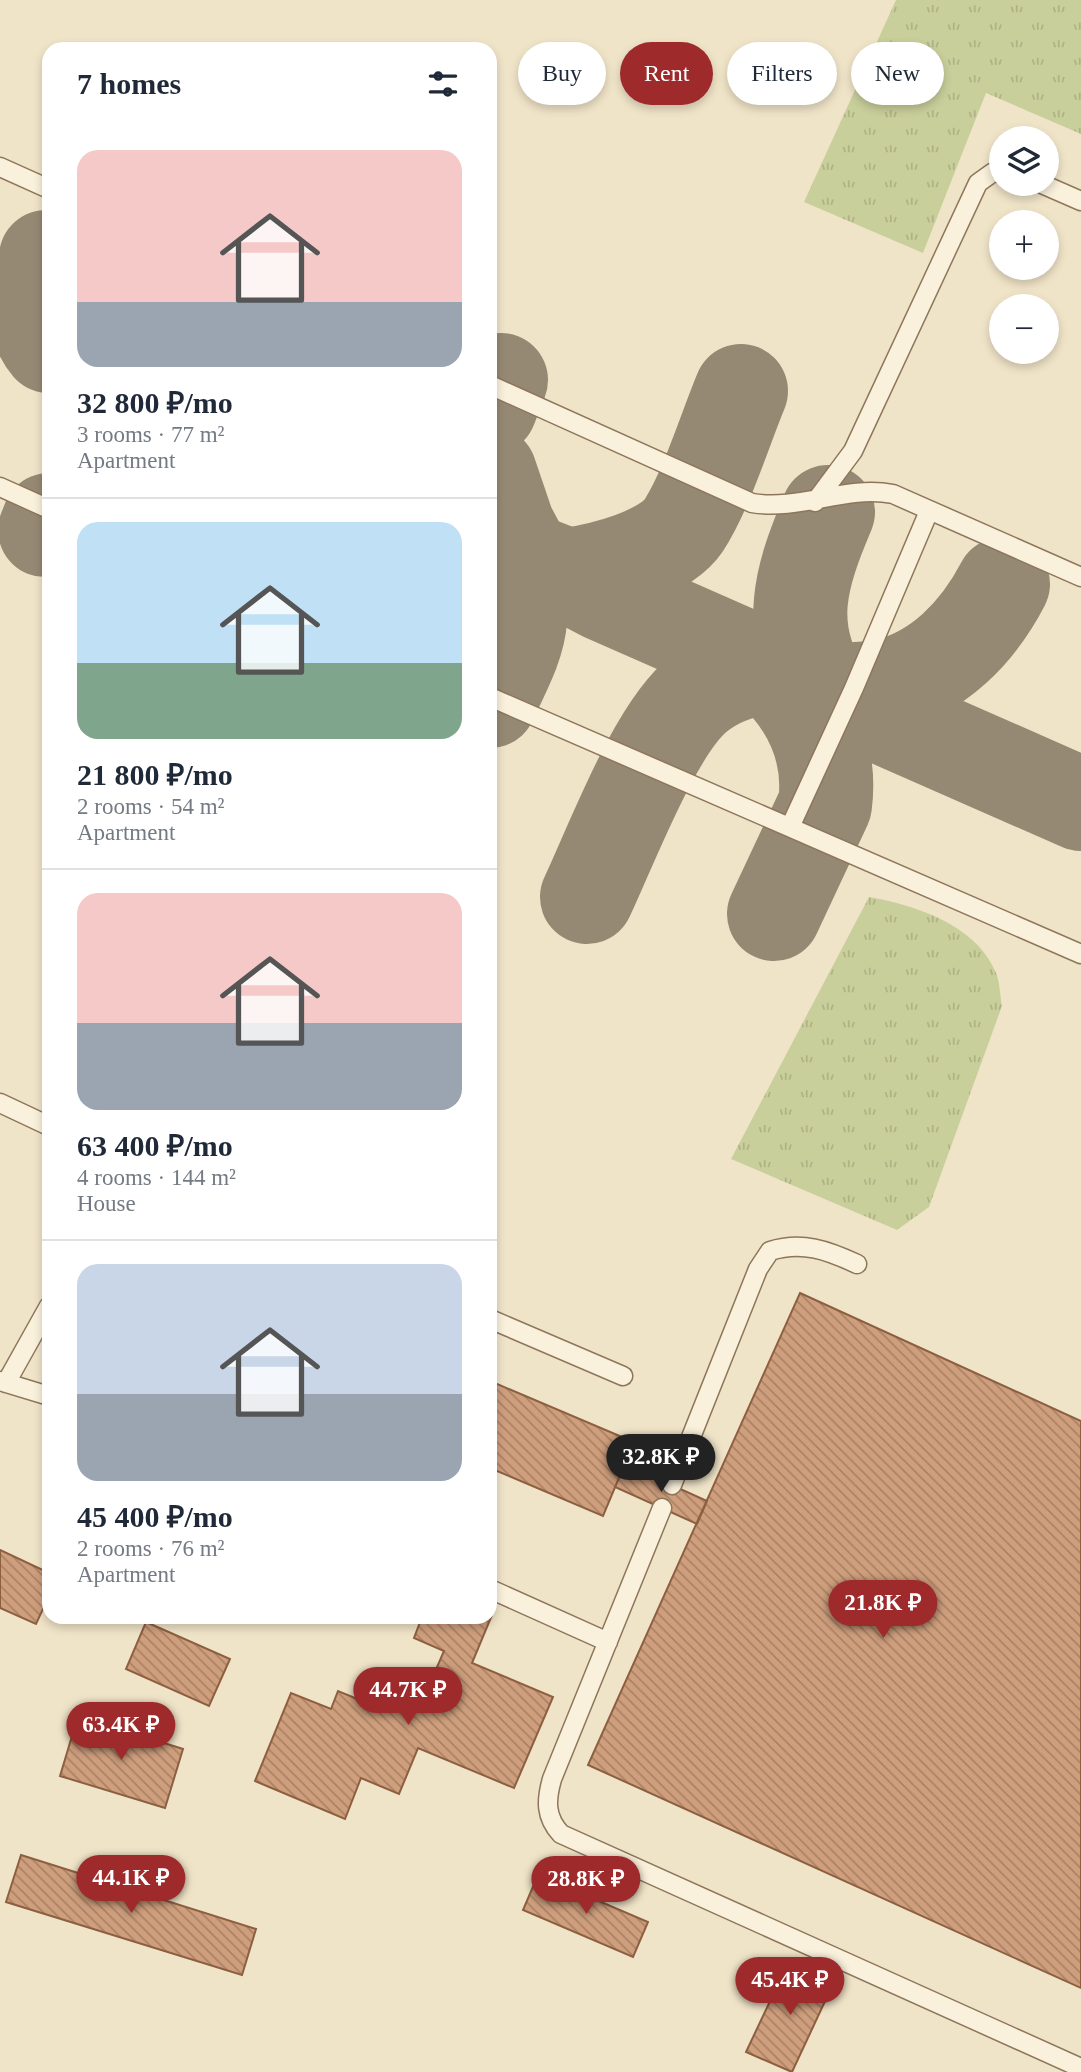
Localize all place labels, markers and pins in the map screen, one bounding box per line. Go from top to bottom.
pin: 32.8K ₽ [596,1434,726,1494]
pin: 21.8K ₽ [818,1580,948,1640]
pin: 44.7K ₽ [343,1668,473,1727]
pin: 63.4K ₽ [56,1702,186,1762]
pin: 44.1K ₽ [66,1856,196,1915]
pin: 28.8K ₽ [521,1856,651,1916]
pin: 45.4K ₽ [725,1958,855,2017]

